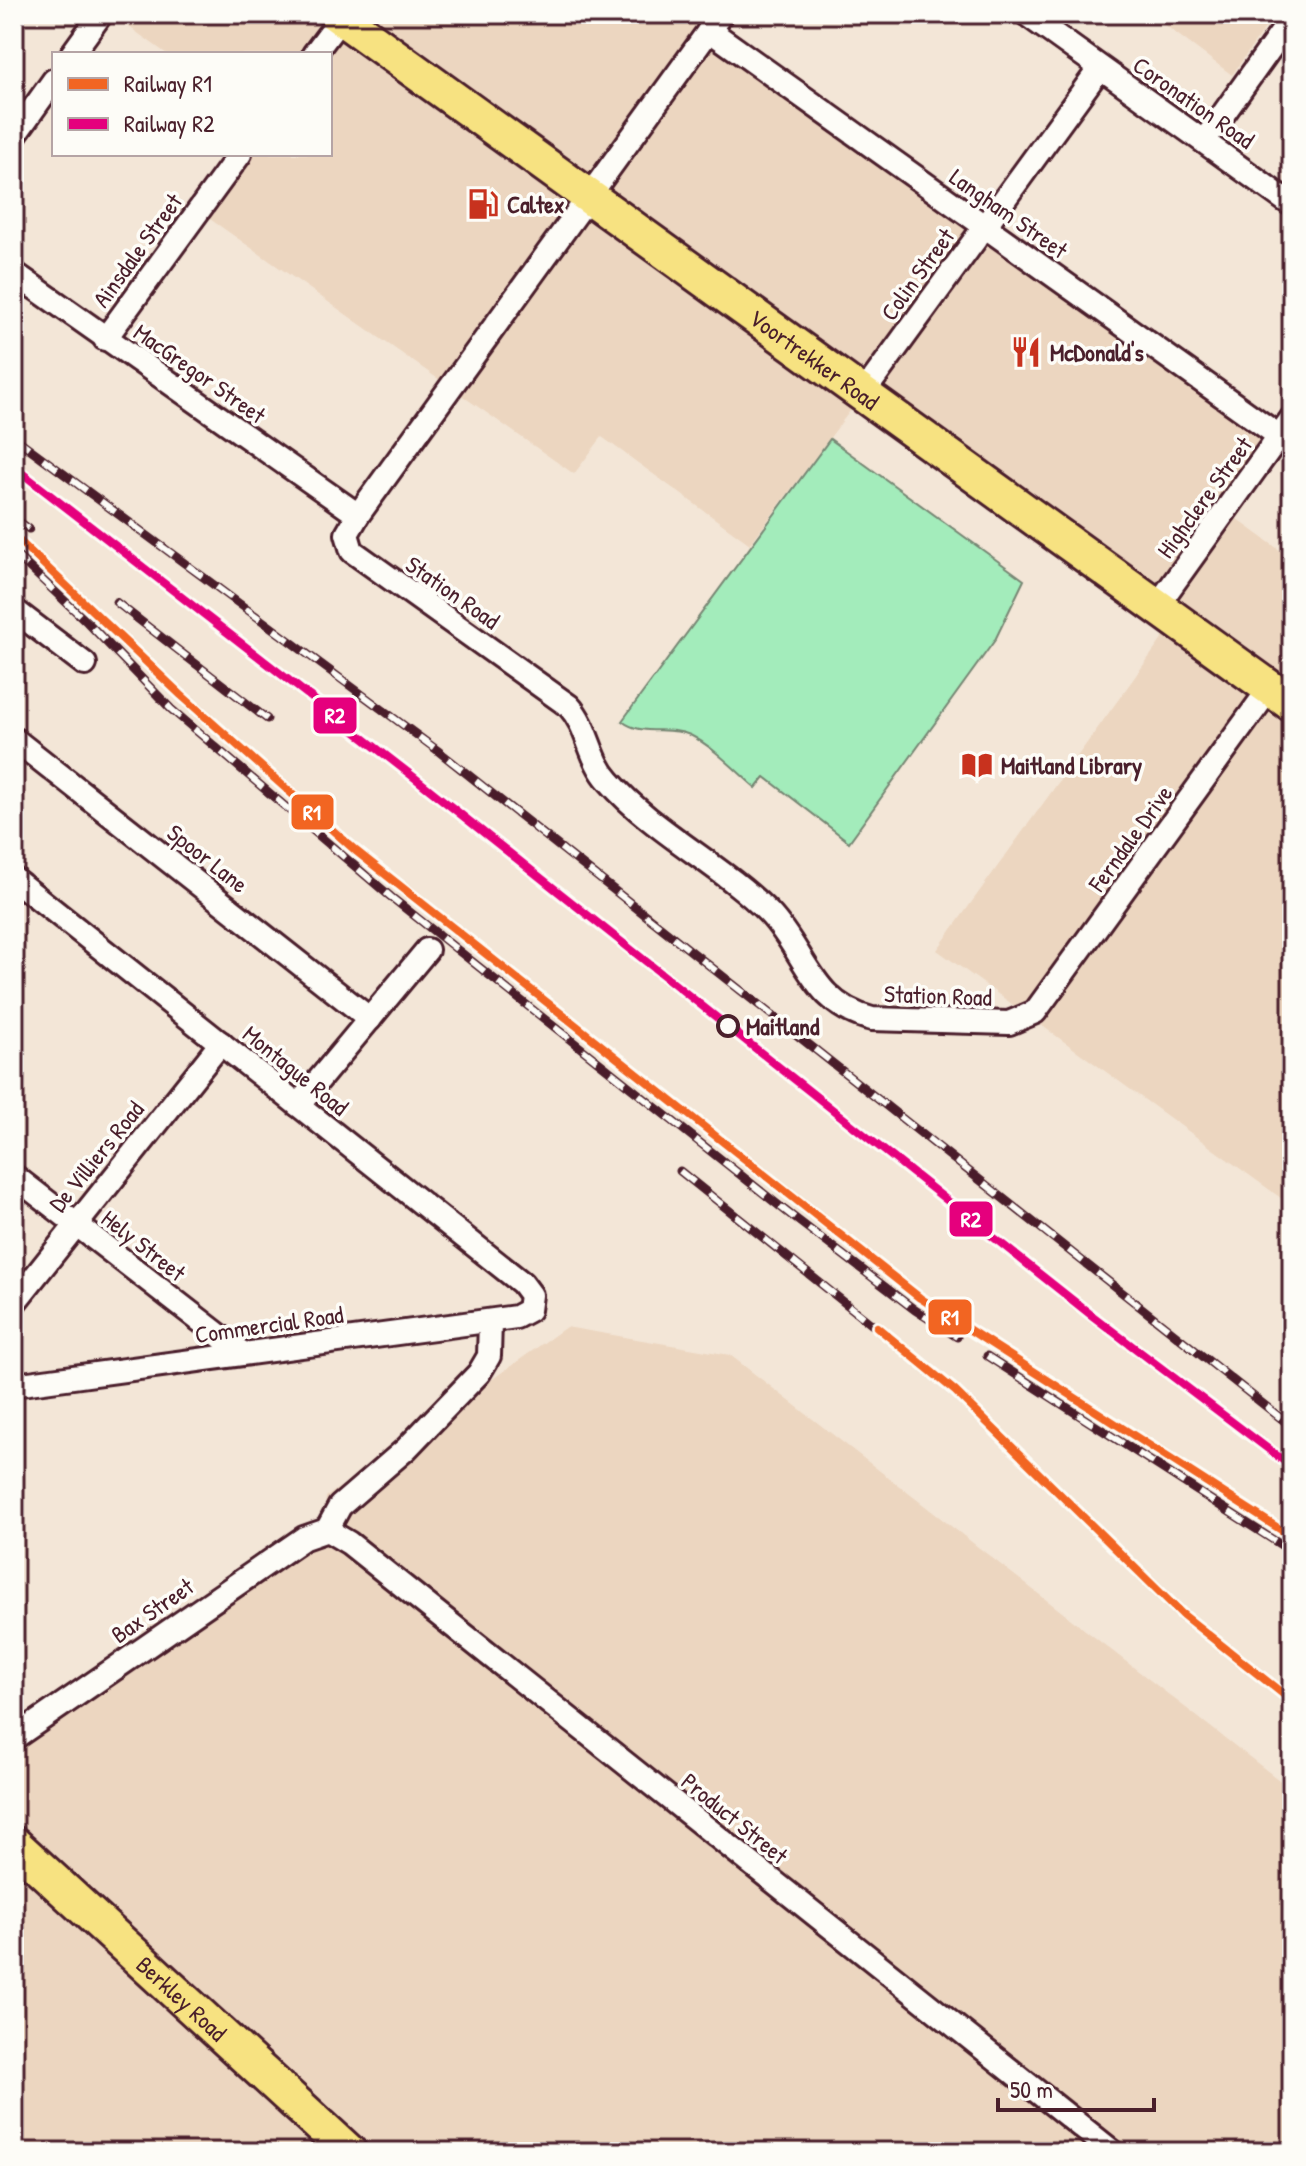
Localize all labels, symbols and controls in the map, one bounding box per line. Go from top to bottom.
street label: Coronation Road [1127,48,1261,156]
legend [52,52,332,156]
text: Railway R1 [124,67,212,99]
text: Railway R2 [124,107,214,139]
street label: Langham Street [944,161,1075,266]
street label: Ainsdale Street [85,186,190,313]
fuel station icon: Caltex [466,187,500,221]
place label: Caltex [507,188,565,220]
street label: Colin Street [873,221,962,327]
street label: Voortrekker Road [743,302,886,417]
street label: MacGregor Street [128,316,273,431]
restaurant icon: McDonald's [1009,335,1043,369]
place label: McDonald's [1050,336,1144,368]
street label: Highclere Street [1149,429,1259,564]
street label: Station Road [400,548,506,636]
line badge: R2 [312,696,358,735]
text: R2 [325,700,346,730]
library icon: Maitland Library [960,748,994,782]
place label: Maitland Library [1001,749,1142,782]
street label: Ferndale Drive [1080,778,1180,898]
line badge: R1 [290,793,335,831]
text: R1 [303,797,321,827]
street label: Spoor Lane [161,816,255,900]
street label: Station Road [884,977,992,1013]
place label: Maitland [746,1010,820,1042]
marker: Maitland [717,1015,739,1037]
street label: Montague Road [237,1018,355,1122]
street label: De Villiers Road [41,1094,151,1218]
line badge: R2 [948,1200,994,1238]
street label: Hely Street [95,1202,193,1288]
text: R2 [961,1204,982,1234]
street label: Commercial Road [193,1298,345,1350]
line badge: R1 [927,1298,973,1336]
text: R1 [941,1302,959,1332]
street label: Bax Street [104,1570,200,1650]
street label: Product Street [675,1765,796,1871]
street label: Berkley Road [130,1949,234,2048]
scale bar [998,2062,1154,2112]
text: 50 m [1010,2073,1053,2105]

